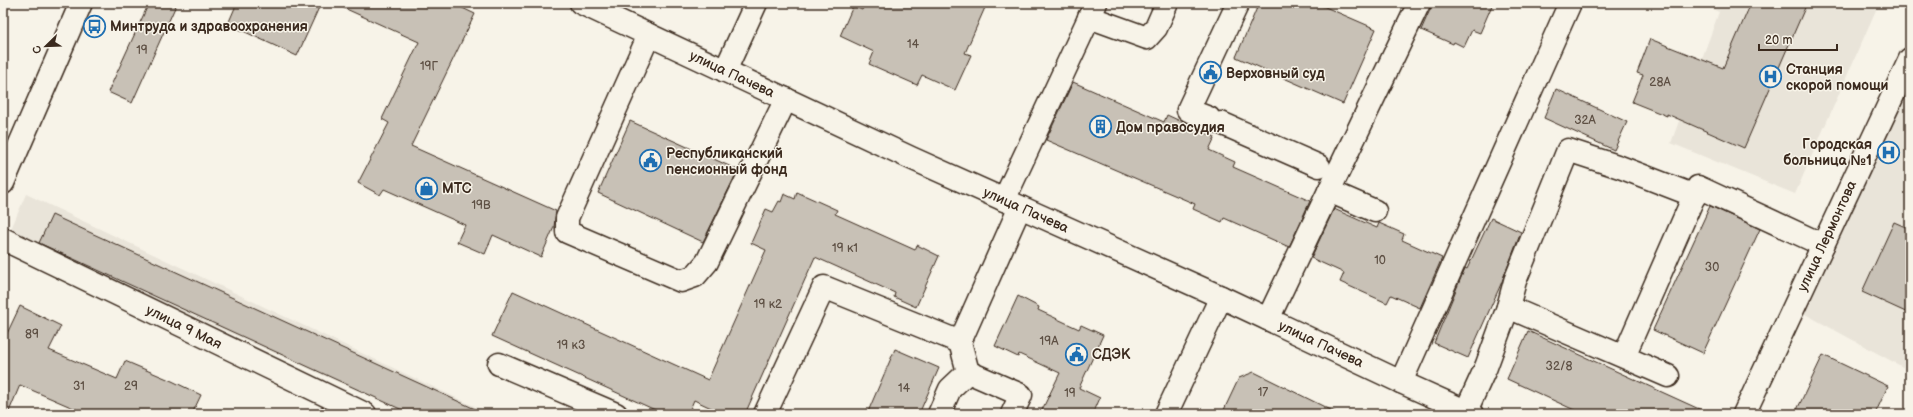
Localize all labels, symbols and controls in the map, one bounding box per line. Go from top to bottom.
bus stop icon: Минтруда и здравоохранения [82,13,108,39]
place label: Минтруда и здравоохранения [110,18,308,35]
north arrow [26,26,66,66]
scale bar [1759,26,1837,52]
text: 20 m [1765,33,1792,48]
house number: 14 [907,37,920,52]
text: С [30,43,45,56]
house number: 19 [136,43,148,58]
street label: улица Пачева [687,47,778,101]
house number: 19Г [420,59,438,74]
public building icon: Верховный суд [1197,60,1223,86]
place label: Станция скорой помощи [1786,61,1889,94]
hospital icon: Станция скорой помощи [1757,64,1783,90]
place label: Верховный суд [1226,65,1325,82]
house number: 28А [1649,75,1671,90]
house number: 32А [1574,113,1597,128]
building icon: Дом правосудия [1088,114,1114,140]
place label: Дом правосудия [1116,119,1225,136]
place label: Городская больница №1 [1783,136,1872,169]
hospital icon: Городская больница №1 [1875,139,1901,165]
place label: Республиканский пенсионный фонд [666,145,788,178]
public building icon: Республиканский пенсионный фонд [638,148,664,174]
shop icon: МТС [414,175,440,201]
street label: улица Лермонтова [1794,177,1861,294]
place label: МТС [442,180,472,197]
street label: улица Пачева [981,184,1072,237]
house number: 19В [471,198,491,213]
house number: 19 к1 [832,241,858,256]
house number: 10 [1374,253,1386,268]
house number: 30 [1705,260,1719,275]
house number: 19 к2 [754,297,782,312]
street label: улица 9 Мая [143,301,225,353]
street label: улица Пачева [1276,317,1367,371]
house number: 89 [25,327,39,342]
house number: 19А [1040,334,1059,349]
house number: 19 к3 [557,338,585,353]
public building icon: СДЭК [1064,341,1090,367]
place label: СДЭК [1092,346,1131,363]
house number: 32/8 [1546,359,1572,374]
house number: 31 [73,379,85,394]
house number: 29 [124,379,138,394]
house number: 14 [898,381,911,396]
house number: 17 [1258,385,1268,400]
house number: 19 [1064,386,1076,401]

